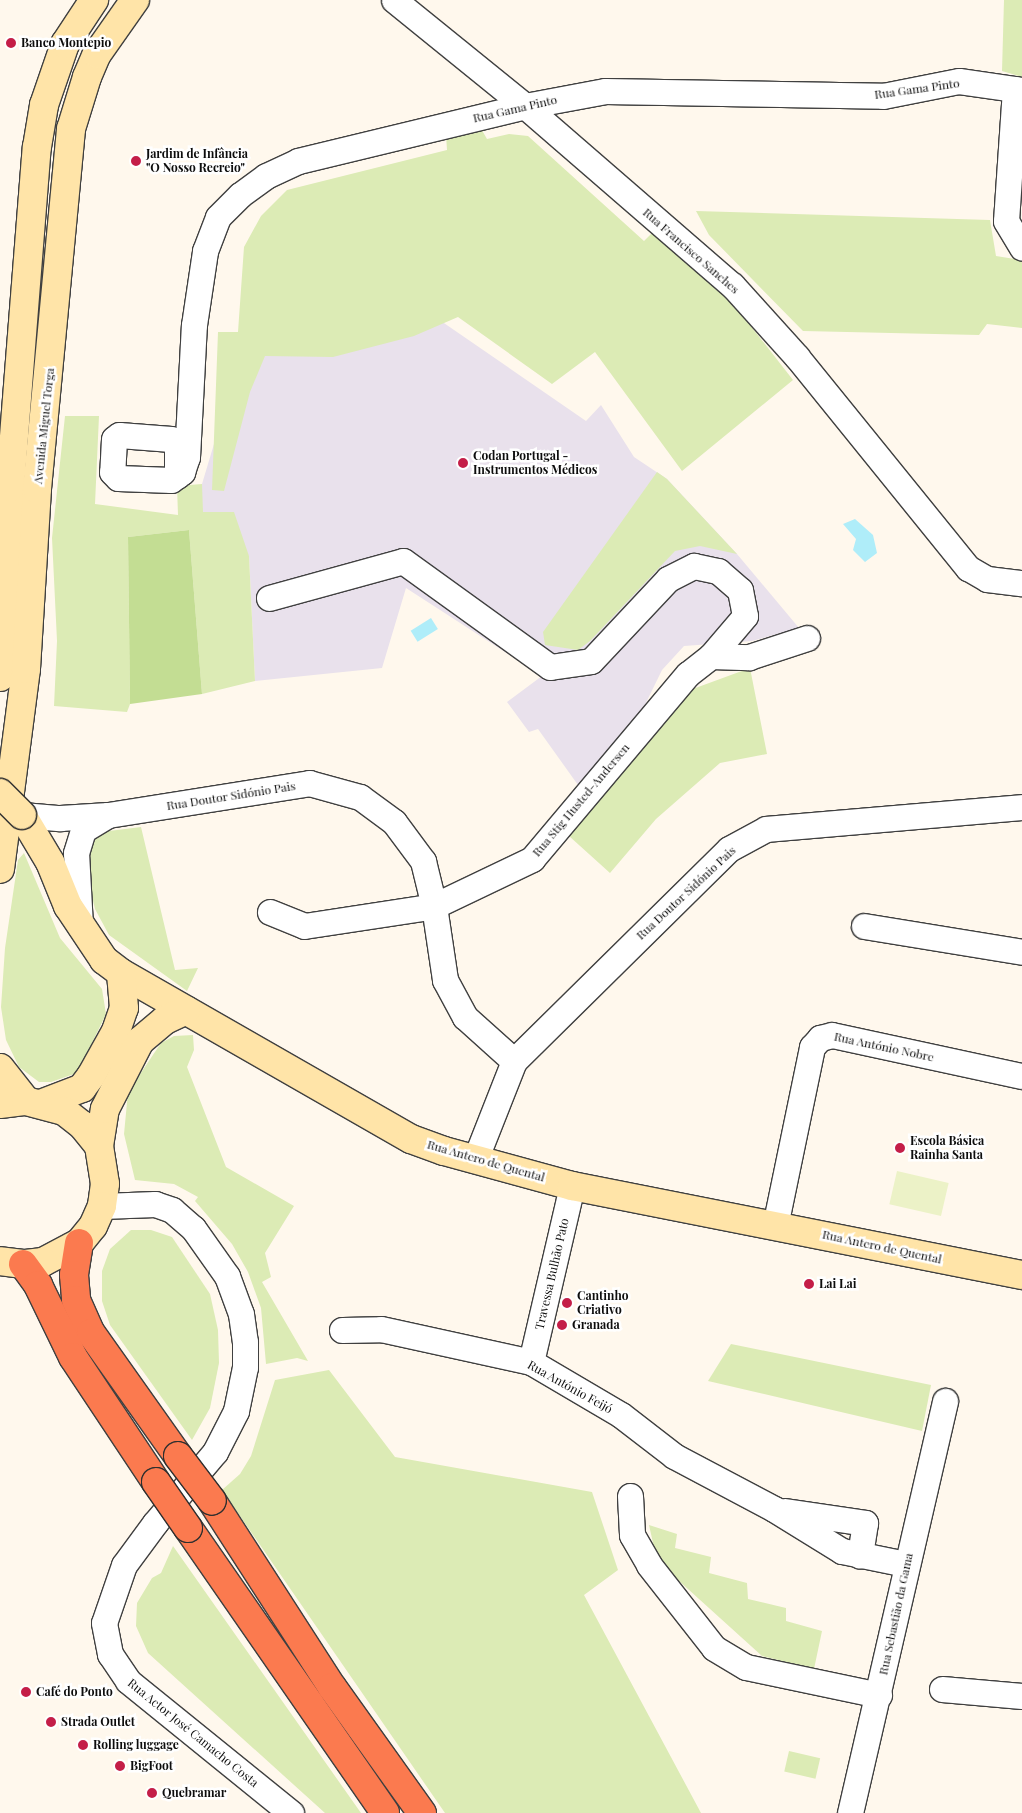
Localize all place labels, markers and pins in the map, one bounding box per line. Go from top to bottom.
place label: Banco Montepio [21,36,111,50]
marker: Banco Montepio [5,37,17,49]
place label: Jardim de Infância "O Nosso Recreio" [146,147,248,175]
marker: Jardim de Infância "O Nosso Recreio" [130,155,142,167]
place label: Codan Portugal - Instrumentos Médicos [473,449,597,477]
marker: Codan Portugal - Instrumentos Médicos [457,457,469,469]
place label: Escola Básica Rainha Santa [910,1134,984,1162]
marker: Escola Básica Rainha Santa [894,1142,906,1154]
place label: Lai Lai [819,1277,856,1291]
marker: Lai Lai [803,1278,815,1290]
place label: Cantinho Criativo [577,1289,628,1317]
marker: Cantinho Criativo [561,1297,573,1309]
place label: Granada [572,1318,620,1332]
marker: Granada [556,1319,568,1331]
place label: Café do Ponto [36,1685,113,1699]
marker: Café do Ponto [20,1686,32,1698]
place label: Strada Outlet [61,1715,135,1729]
marker: Strada Outlet [45,1716,57,1728]
place label: Rolling luggage [93,1738,179,1752]
marker: Rolling luggage [77,1739,89,1751]
place label: BigFoot [130,1759,173,1773]
marker: BigFoot [114,1760,126,1772]
place label: Quebramar [162,1786,226,1800]
marker: Quebramar [146,1787,158,1799]

